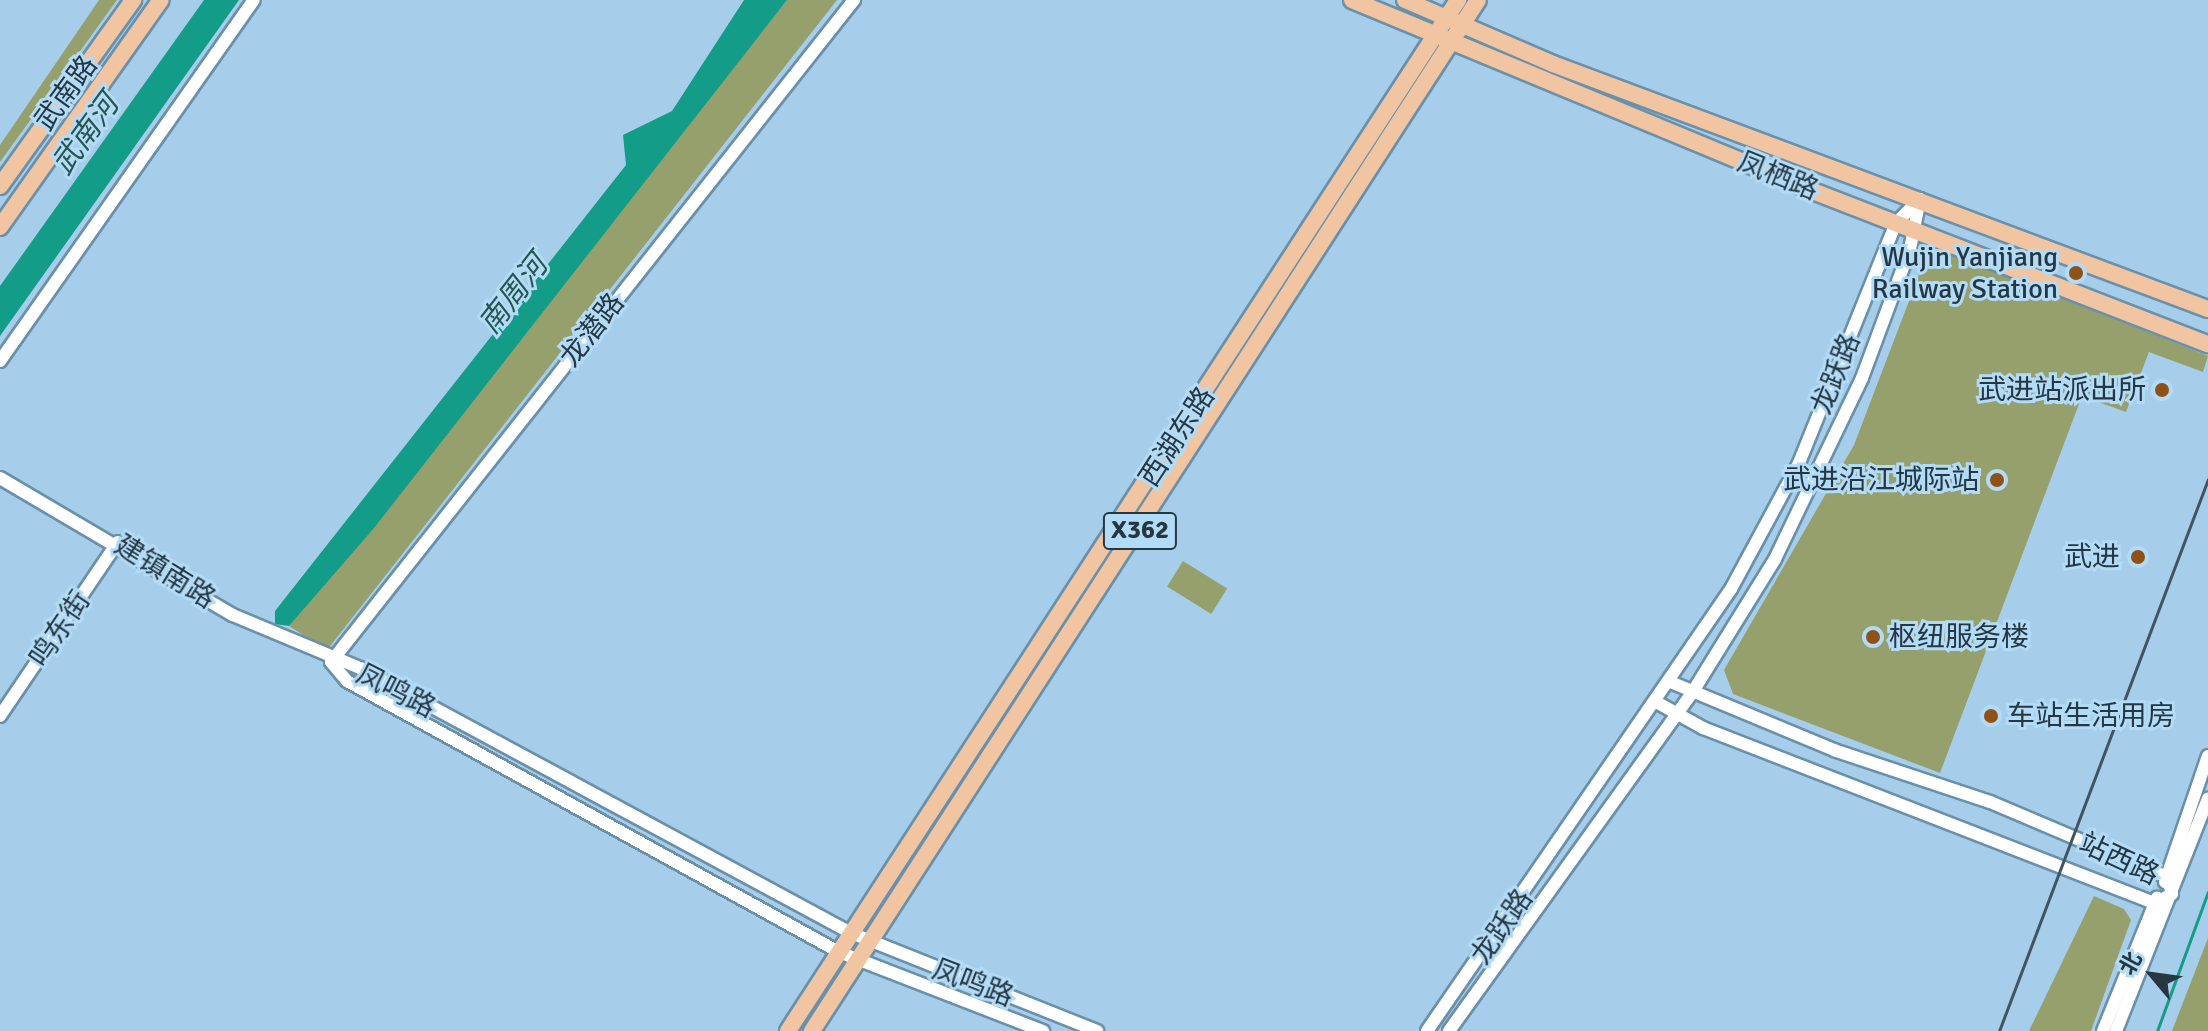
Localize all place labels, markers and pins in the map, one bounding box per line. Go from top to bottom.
place label: Wujin Yanjiang Railway Station [1872,240,2058,306]
marker: Wujin Yanjiang Railway Station [2065,262,2087,284]
place label: 武进站派出所 [1978,373,2146,407]
marker: 武进站派出所 [2153,381,2171,399]
place label: 武进沿江城际站 [1783,463,1979,497]
marker: 武进沿江城际站 [1986,469,2008,491]
place label: 武进 [2064,540,2120,574]
marker: 武进 [2127,546,2149,568]
place label: 枢纽服务楼 [1889,620,2029,654]
marker: 枢纽服务楼 [1864,628,1882,646]
place label: 车站生活用房 [2007,699,2175,733]
marker: 车站生活用房 [1982,707,2000,725]

